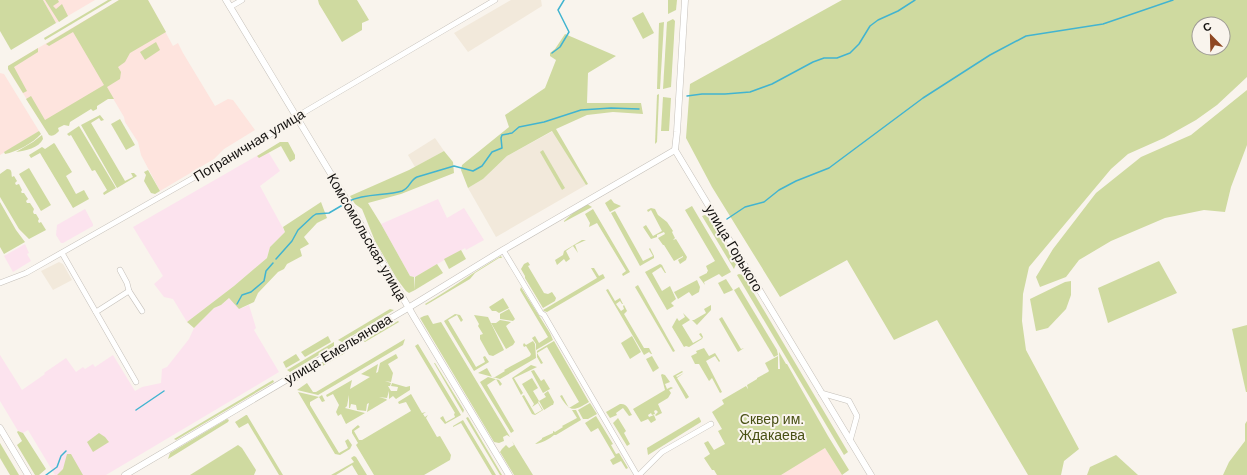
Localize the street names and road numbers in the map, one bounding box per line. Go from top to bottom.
street label: Пограничная улица [191,105,308,185]
street label: Комсомольская улица [324,171,410,304]
street label: улица Горького [702,202,766,295]
street label: улица Емельянова [281,311,395,387]

